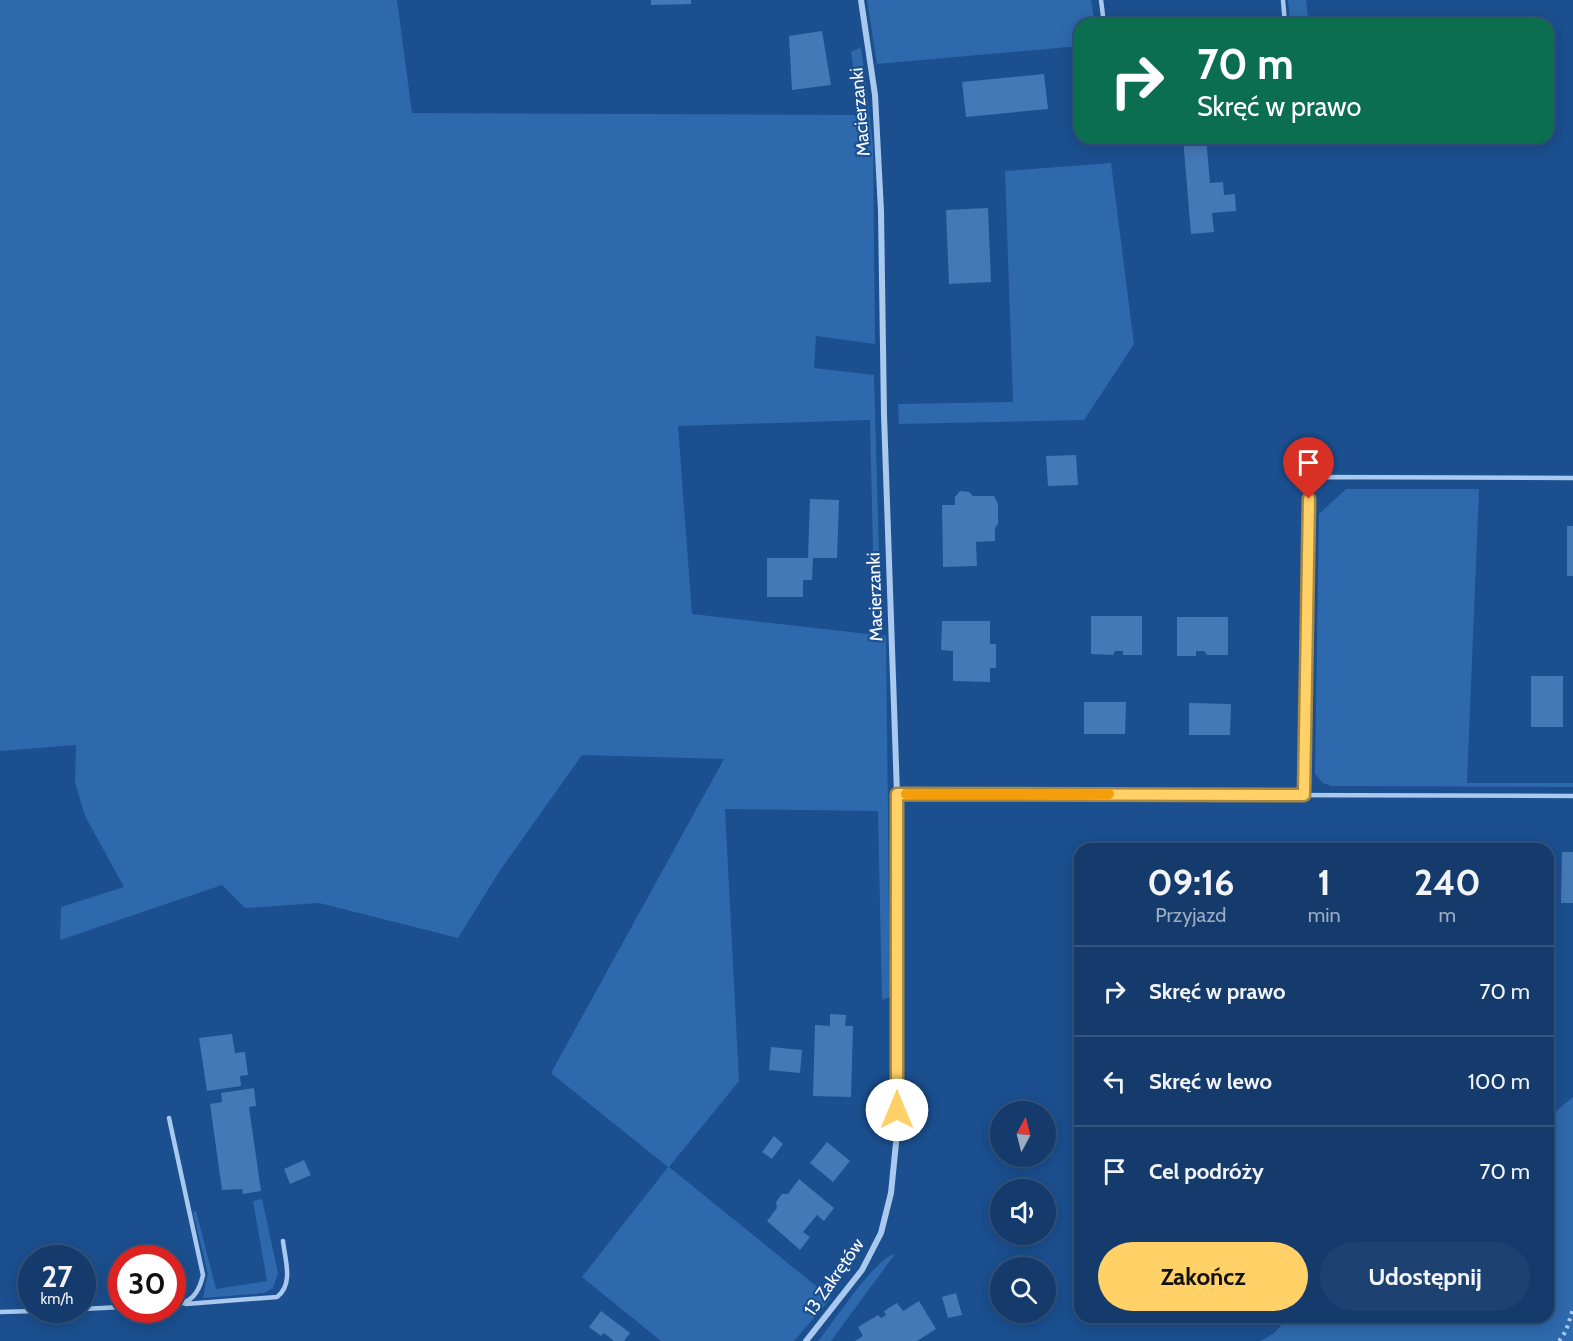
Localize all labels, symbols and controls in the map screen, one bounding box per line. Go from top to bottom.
text: 70 m [1197,38,1294,90]
icon: right [1098,42,1176,120]
street label: Macierzanki [845,67,875,157]
text: Skręć w prawo [1197,90,1361,123]
pin [1283,437,1334,499]
icon: arrive [1292,446,1325,479]
street label: Macierzanki [862,552,888,642]
text: 09:16 [1147,860,1234,904]
text: 1 [1317,860,1331,904]
text: 240 [1414,860,1481,904]
text: Przyjazd [1155,903,1226,927]
text: min [1308,903,1341,927]
text: m [1439,903,1456,927]
icon: right [1098,975,1131,1008]
text: Skręć w prawo [1149,978,1286,1005]
text: 70 m [1480,978,1530,1005]
icon: left [1098,1065,1131,1098]
text: Skręć w lewo [1149,1068,1272,1095]
text: 100 m [1468,1068,1530,1095]
position arrow [865,1078,929,1142]
north arrow [990,1101,1056,1167]
map controls [990,1101,1056,1323]
icon: arrive [1098,1155,1131,1188]
text: Cel podróży [1149,1158,1264,1185]
text: 70 m [1480,1158,1530,1185]
button: sound [990,1179,1056,1245]
street label: 13 Zakrętów [799,1234,869,1320]
button: Zakończ [1098,1242,1308,1311]
button: Udostępnij [1320,1242,1530,1311]
speed limit sign: 30 [108,1245,186,1323]
button: search [990,1257,1056,1323]
text: 27 [41,1258,73,1295]
text: km/h [41,1290,73,1308]

